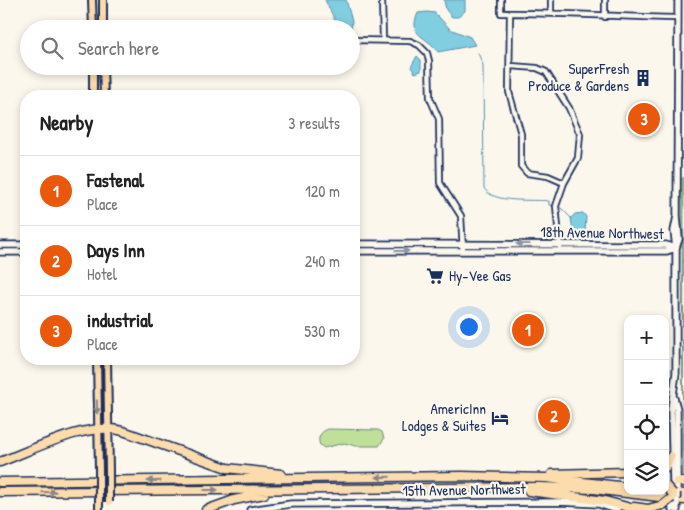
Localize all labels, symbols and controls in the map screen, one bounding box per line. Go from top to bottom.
search box [20,20,360,75]
icon: search [38,34,66,62]
text: Search here [78,35,159,61]
place label: SuperFresh Produce & Gardens [528,58,629,96]
building icon: SuperFresh Produce & Gardens [633,68,653,88]
pin: 3 [628,100,660,138]
text: Nearby [40,108,93,137]
text: 3 results [288,112,340,134]
text: Fastenal [87,167,144,193]
text: 1 [53,180,59,202]
text: 120 m [305,180,340,202]
text: Place [87,193,118,215]
street label: 18th Avenue Northwest [540,221,665,244]
text: Days Inn [87,237,145,263]
one-way arrow [515,240,531,248]
one-way arrow [395,247,411,255]
text: 2 [52,250,60,272]
text: 240 m [305,250,340,272]
text: Hotel [87,263,117,285]
place label: Hy-Vee Gas [449,265,511,286]
supermarket icon: Hy-Vee Gas [425,266,445,286]
text: industrial [87,307,153,333]
pin: 1 [512,311,544,349]
your location [456,314,482,340]
map controls [624,315,669,495]
button: + [624,315,669,360]
text: 3 [52,320,60,342]
text: 530 m [304,320,340,342]
text: Place [87,333,118,355]
button: − [624,360,669,405]
pin: 2 [538,397,570,435]
place label: AmericInn Lodges & Suites [402,398,486,436]
one-way arrow [93,400,101,416]
button: locate [624,405,669,450]
hotel icon: AmericInn Lodges & Suites [490,408,510,428]
button: layers [624,450,669,495]
one-way arrow [375,473,391,481]
one-way arrow [146,477,162,485]
street label: 15th Avenue Northwest [402,478,527,501]
one-way arrow [203,486,219,494]
one-way arrow [41,487,57,495]

